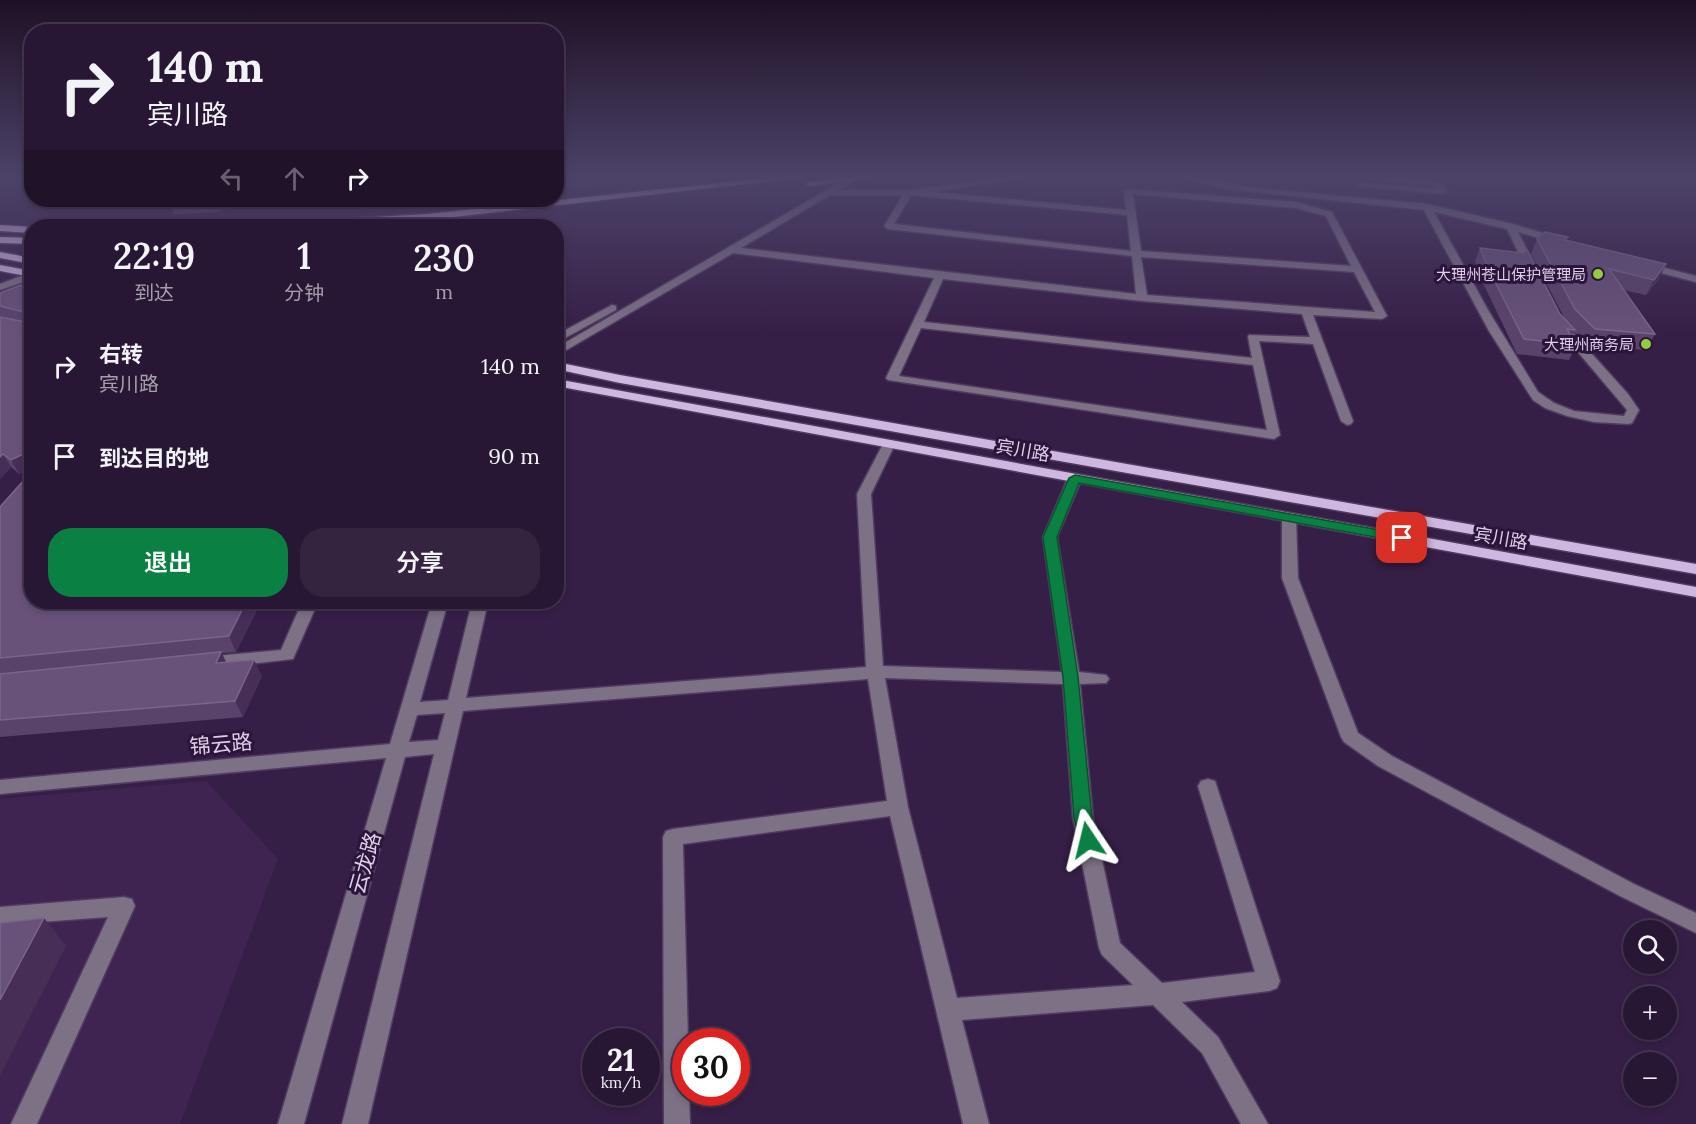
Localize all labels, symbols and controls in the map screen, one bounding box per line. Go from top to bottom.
text: 140 m [147,40,263,94]
icon: right [48,48,126,126]
text: 宾川路 [147,97,228,131]
icon: left [215,162,248,195]
icon: ahead [278,162,311,195]
icon: right [341,162,374,195]
text: 22:19 [113,233,195,279]
text: 1 [297,233,311,279]
text: 230 [413,235,475,281]
place label: 大理州苍山保护管理局 [1436,265,1586,284]
marker: 大理州苍山保护管理局 [1591,267,1605,281]
text: m [435,279,453,304]
text: 到达 [134,280,174,305]
text: 分钟 [284,280,324,305]
place label: 大理州商务局 [1544,335,1634,354]
marker: 大理州商务局 [1639,337,1653,351]
text: 右转 [99,340,143,368]
icon: right [48,350,81,383]
text: 140 m [481,352,540,380]
text: 宾川路 [99,371,159,396]
street label: 宾川路 [994,434,1052,466]
icon: arrive [48,440,81,473]
text: 90 m [488,442,540,470]
text: 到达目的地 [99,444,209,472]
pin [1376,512,1427,563]
icon: arrive [1385,521,1418,554]
street label: 宾川路 [1472,522,1530,554]
button: 退出 [48,528,288,597]
button: 分享 [300,528,540,597]
street label: 锦云路 [188,728,254,760]
position arrow [1056,808,1120,872]
street label: 云龙路 [343,829,387,897]
map controls [1623,920,1677,1106]
button: search [1623,920,1677,974]
button: + [1623,986,1677,1040]
speed limit sign: 30 [672,1028,750,1106]
text: 21 [607,1041,635,1079]
button: − [1623,1052,1677,1106]
text: km/h [601,1073,641,1092]

